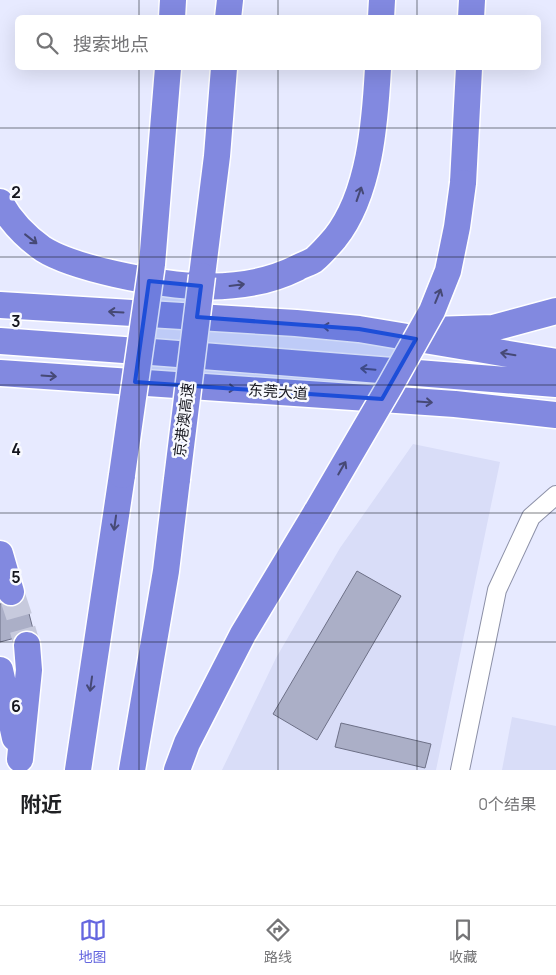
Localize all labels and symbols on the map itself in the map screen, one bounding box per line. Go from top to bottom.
text: 2 [11,181,21,203]
one-way arrow [354,186,364,202]
one-way arrow [24,233,37,244]
one-way arrow [228,280,244,290]
one-way arrow [433,289,443,304]
one-way arrow [108,307,124,317]
text: 3 [11,310,21,332]
one-way arrow [322,322,338,331]
one-way arrow [500,349,516,359]
one-way arrow [360,364,376,374]
one-way arrow [40,372,56,381]
street label: 东莞大道 [247,379,309,404]
street label: 京港澳高速 [169,381,198,458]
one-way arrow [220,384,236,393]
one-way arrow [417,398,433,407]
text: 4 [11,438,21,460]
one-way arrow [337,462,347,476]
one-way arrow [109,515,119,531]
text: 5 [11,566,21,588]
one-way arrow [86,676,96,692]
text: 6 [11,695,21,717]

